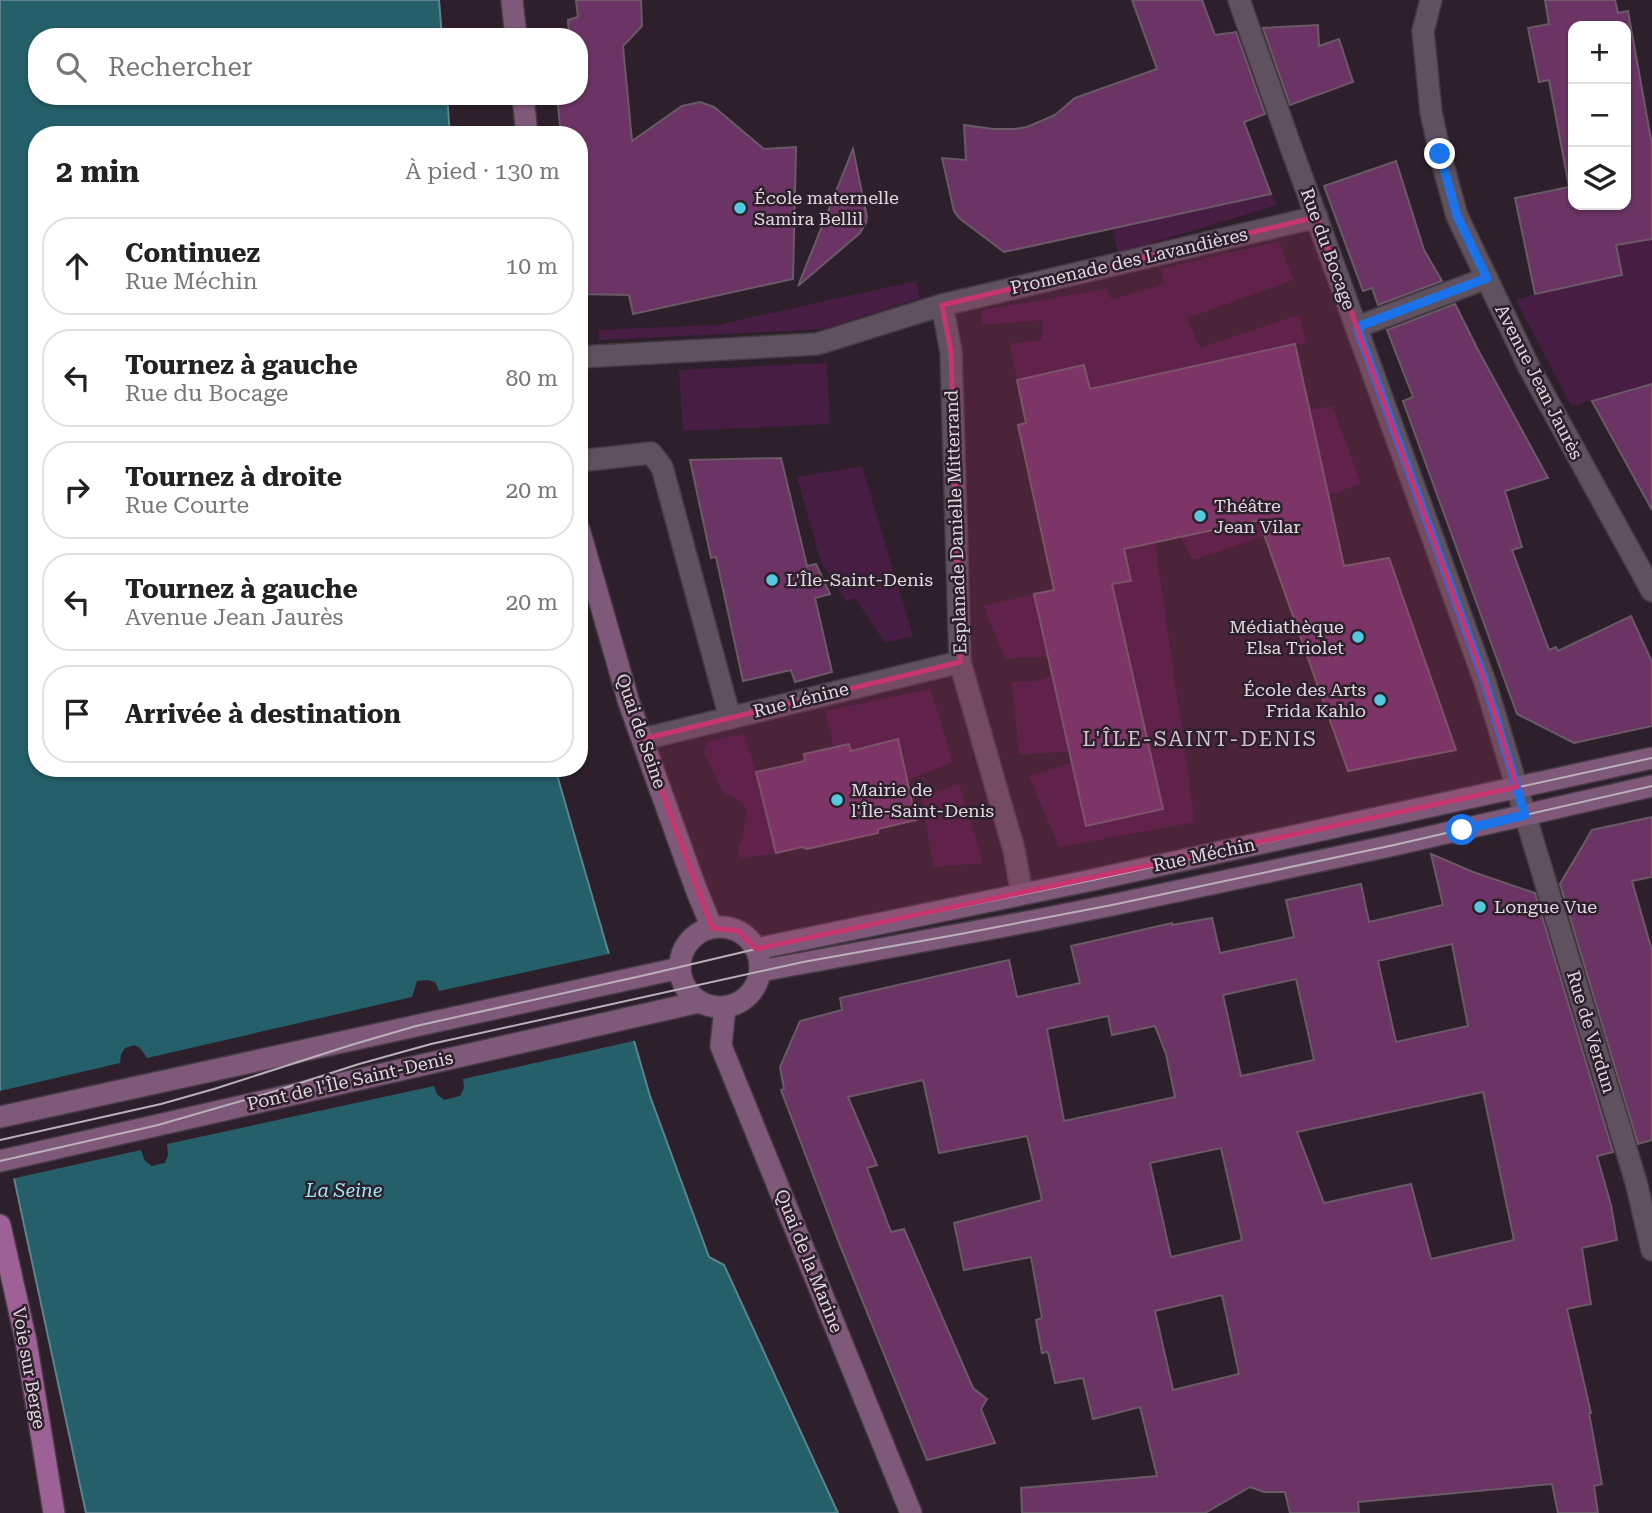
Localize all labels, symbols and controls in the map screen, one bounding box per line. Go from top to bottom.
map controls [1568,21,1631,210]
button: + [1568,21,1631,84]
search box [28,28,588,105]
icon: search [52,48,90,86]
text: Rechercher [108,52,252,82]
button: − [1568,84,1631,147]
route end [1424,138,1455,169]
button: layers [1568,147,1631,210]
text: 2 min [56,154,139,189]
text: À pied · 130 m [405,158,560,185]
street label: Rue du Bocage [1297,185,1360,313]
place label: École maternelle Samira Bellil [754,187,899,229]
marker: École maternelle Samira Bellil [732,200,748,216]
street label: Promenade des Lavandières [1008,223,1250,298]
text: Continuez [125,238,260,268]
icon: ahead [58,247,96,285]
text: 10 m [505,253,558,280]
text: Rue Méchin [125,268,258,295]
street label: Avenue Jean Jaurès [1491,301,1588,463]
text: Tournez à gauche [125,350,358,380]
icon: left [58,359,96,397]
text: 80 m [505,365,558,392]
text: Rue du Bocage [125,380,288,407]
street label: Esplanade Danielle Mitterrand [940,389,971,655]
text: Tournez à droite [125,462,342,492]
icon: right [58,471,96,509]
text: 20 m [505,477,558,504]
text: Rue Courte [125,492,249,519]
place label: Théâtre Jean Vilar [1214,495,1301,537]
marker: Théâtre Jean Vilar [1192,508,1208,524]
place label: L'Île-Saint-Denis [786,569,933,590]
marker: L'Île-Saint-Denis [764,572,780,588]
text: Tournez à gauche [125,574,358,604]
icon: left [58,583,96,621]
text: 20 m [505,589,558,616]
text: Avenue Jean Jaurès [125,604,343,631]
place label: Médiathèque Elsa Triolet [1229,616,1344,658]
marker: Médiathèque Elsa Triolet [1350,629,1366,645]
street label: Quai de Seine [612,671,671,791]
street label: Rue Lénine [751,677,851,722]
place label: École des Arts Frida Kahlo [1243,679,1366,721]
marker: École des Arts Frida Kahlo [1372,692,1388,708]
icon: arrive [58,695,96,733]
text: Arrivée à destination [125,699,401,729]
district label: L'ÎLE-SAINT-DENIS [1082,727,1318,751]
place label: Mairie de l'Île-Saint-Denis [851,779,994,821]
marker: Mairie de l'Île-Saint-Denis [829,792,845,808]
route start [1446,814,1477,845]
street label: Rue Méchin [1151,833,1257,876]
place label: Longue Vue [1494,896,1597,917]
marker: Longue Vue [1472,899,1488,915]
street label: Rue de Verdun [1563,968,1620,1096]
street label: Pont de l'Île Saint-Denis [245,1047,455,1114]
water label: La Seine [305,1179,383,1202]
street label: Quai de la Marine [771,1186,848,1336]
street label: Voie sur Berge [8,1305,51,1431]

